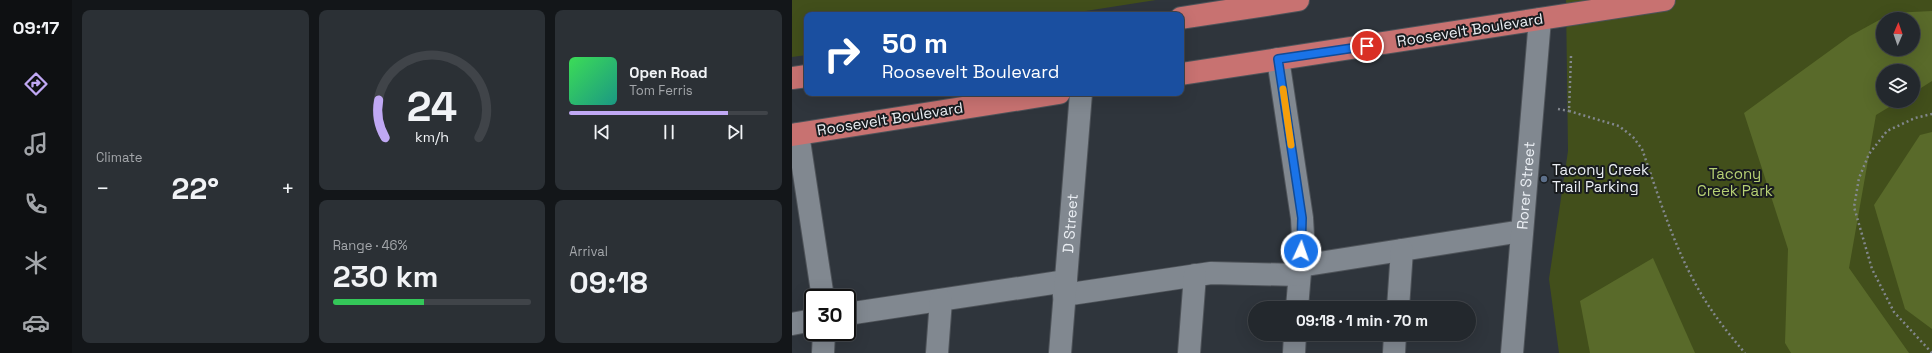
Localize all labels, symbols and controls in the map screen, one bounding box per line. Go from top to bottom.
street label: Roosevelt Boulevard [1395,9,1544,50]
north arrow [1876,12,1920,56]
map controls [1876,12,1920,108]
text: 09:17 [13,16,59,39]
text: 50 m [882,25,948,61]
icon: right [816,28,868,80]
pin [1350,29,1384,63]
icon: arrive [1356,35,1378,57]
text: Roosevelt Boulevard [882,60,1059,83]
text: Open Road [629,63,708,82]
button: layers [1876,64,1920,108]
icon: directions [22,70,50,98]
text: 24 [407,80,457,133]
text: Tom Ferris [629,82,693,99]
street label: Roosevelt Boulevard [815,98,964,139]
icon: previous [591,121,613,143]
icon: pause [658,121,680,143]
icon: next [724,121,746,143]
text: km/h [415,127,449,145]
icon: music [22,130,50,158]
street label: Rorer Street [1512,141,1539,230]
text: Climate [96,149,142,166]
place label: Tacony Creek Trail Parking [1552,160,1649,196]
park label: Tacony Creek Park [1697,164,1773,200]
text: 22° [172,169,219,208]
text: − [96,174,110,202]
text: + [281,174,295,202]
marker: Tacony Creek Trail Parking [1539,174,1549,184]
icon: phone [22,190,50,218]
street label: D Street [1058,193,1082,254]
position arrow [1280,230,1322,272]
text: Range · 46% [333,237,408,254]
text: Arrival [569,243,608,260]
icon: climate [22,249,50,277]
text: 230 km [333,257,438,296]
text: 09:18 [569,263,648,302]
speed limit sign: 30 [804,289,856,341]
icon: car [22,309,50,337]
text: 09:18 · 1 min · 70 m [1296,311,1428,330]

